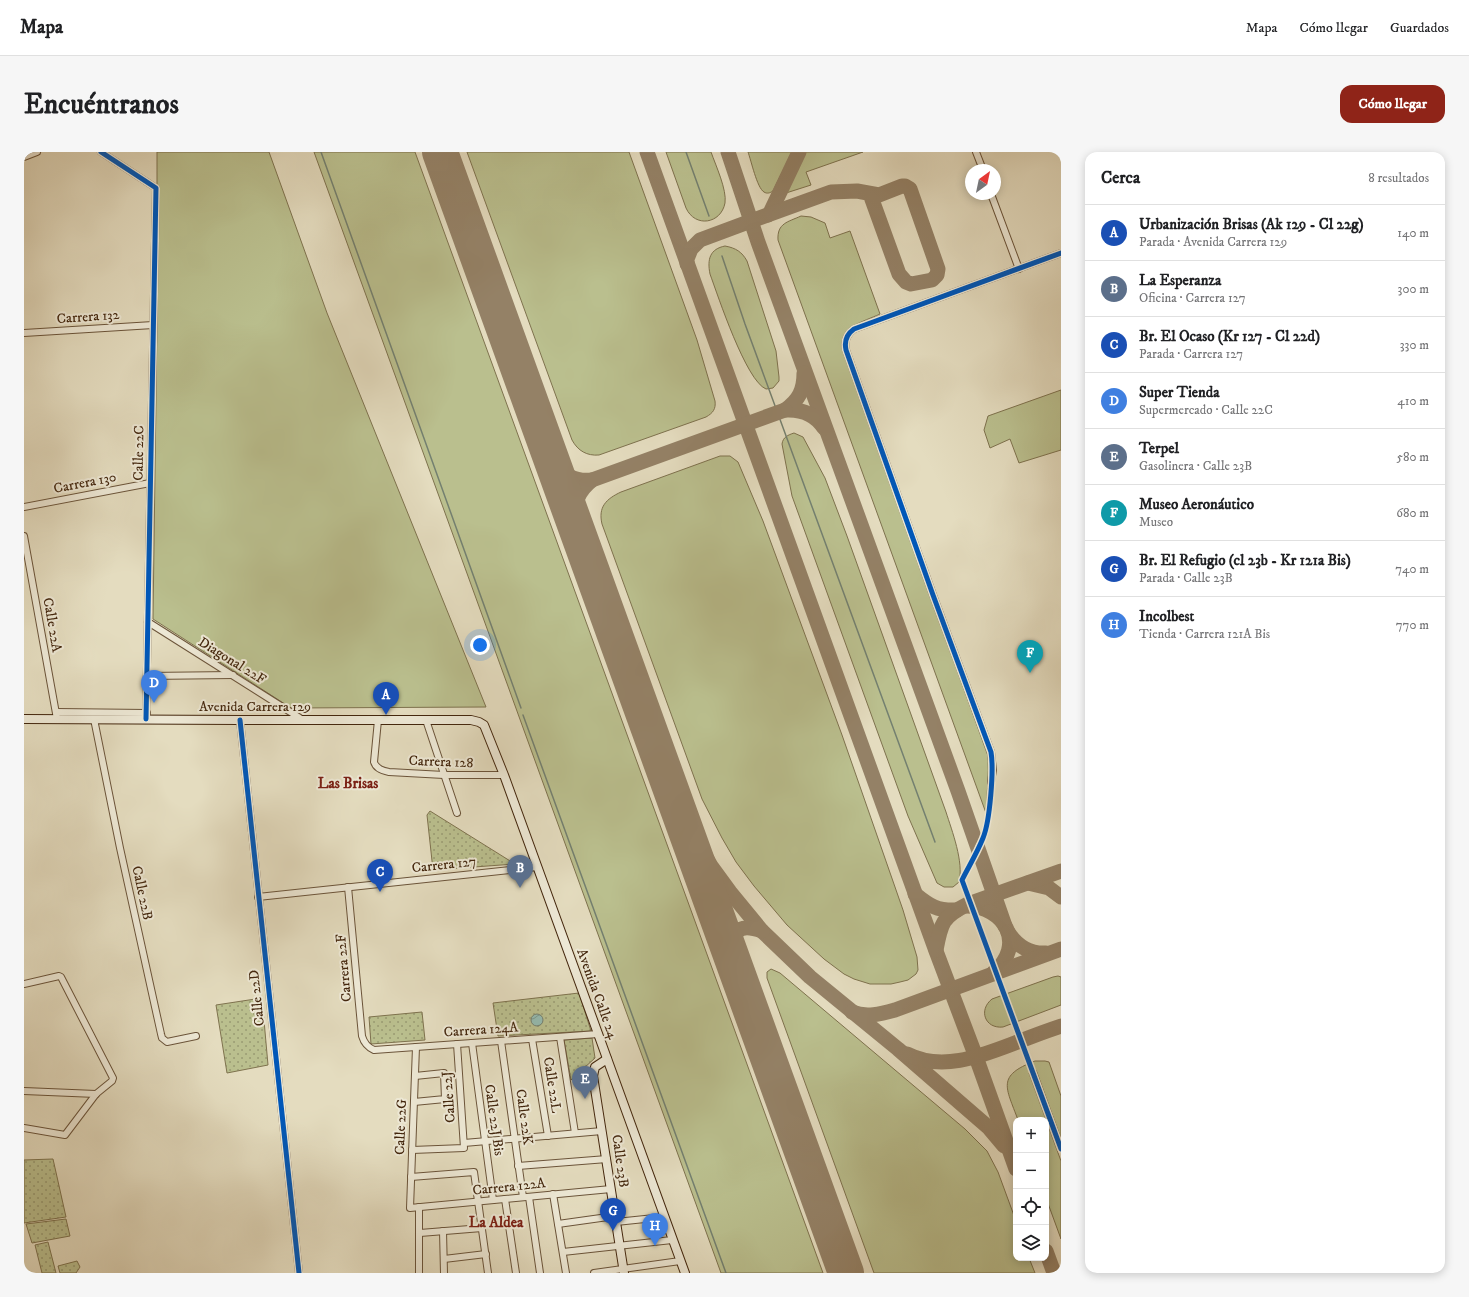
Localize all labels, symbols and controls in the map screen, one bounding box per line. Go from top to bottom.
text: Mapa [20,16,63,39]
text: Mapa [1246,19,1277,37]
text: Cómo llegar [1299,19,1368,37]
text: Guardados [1390,19,1449,37]
button: Cómo llegar [1340,85,1445,123]
text: Encuéntranos [24,87,179,122]
north arrow [965,164,1001,200]
text: Cerca [1101,167,1140,189]
text: 8 resultados [1368,170,1429,186]
text: Urbanización Brisas (Ak 129 - Cl 22g) [1139,215,1364,234]
text: A [1110,225,1118,241]
text: 140 m [1397,225,1429,241]
text: Parada · Avenida Carrera 129 [1139,234,1287,250]
text: La Esperanza [1139,271,1221,290]
text: B [1110,281,1118,297]
text: 300 m [1398,281,1429,297]
text: Oficina · Carrera 127 [1139,290,1246,306]
street label: Carrera 132 [56,306,120,328]
text: Br. El Ocaso (Kr 127 - Cl 22d) [1139,327,1320,346]
text: C [1110,337,1118,353]
text: 330 m [1400,337,1429,353]
text: Parada · Carrera 127 [1139,346,1243,362]
text: Super Tienda [1139,383,1220,402]
text: D [1109,393,1119,409]
text: 410 m [1397,393,1429,409]
text: Supermercado · Calle 22C [1139,402,1273,418]
street label: Calle 22C [130,425,148,481]
text: Terpel [1139,439,1179,458]
text: E [1109,449,1119,465]
text: 580 m [1397,449,1429,465]
text: Gasolinera · Calle 23B [1139,458,1252,474]
street label: Carrera 130 [52,468,118,498]
text: Museo Aeronáutico [1139,495,1254,514]
text: F [1110,505,1118,521]
text: 680 m [1396,505,1429,521]
text: Museo [1139,514,1173,530]
text: Br. El Refugio (cl 23b - Kr 121a Bis) [1139,551,1351,570]
text: G [1109,561,1119,577]
text: 740 m [1395,561,1429,577]
text: Parada · Calle 23B [1139,570,1233,586]
street label: Calle 22A [38,596,66,655]
text: Incolbest [1139,607,1194,626]
text: H [1109,617,1119,633]
text: 770 m [1396,617,1429,633]
text: Tienda · Carrera 121A Bis [1139,626,1270,642]
street label: Diagonal 22F [195,633,270,689]
your location [470,635,490,655]
pin: F [1017,640,1043,673]
pin: D [141,670,167,703]
pin: A [373,682,399,715]
street label: Avenida Carrera 129 [199,698,311,716]
street label: Carrera 128 [408,752,474,772]
district label: Las Brisas [318,774,378,793]
street label: Carrera 127 [411,853,477,877]
pin: B [507,855,533,888]
pin: C [367,859,393,892]
street label: Calle 22B [127,864,157,922]
street label: Carrera 22F [332,933,356,1003]
street label: Avenida Calle 24 [572,946,622,1042]
street label: Calle 22D [245,969,269,1027]
street label: Carrera 124A [443,1018,520,1042]
street label: Calle 22L [539,1056,565,1114]
pin: E [572,1066,598,1099]
street label: Calle 22J [438,1070,460,1123]
street label: Calle 22J Bis [480,1083,508,1157]
street label: Calle 22K [511,1088,537,1146]
street label: Calle 22G [391,1099,411,1155]
map controls [1013,1117,1049,1261]
button: + [1013,1117,1049,1153]
street label: Calle 23B [607,1133,633,1189]
button: − [1013,1153,1049,1189]
street label: Carrera 122A [472,1174,548,1200]
button: locate [1013,1189,1049,1225]
pin: G [600,1198,626,1231]
district label: La Aldea [469,1213,524,1232]
pin: H [642,1213,668,1246]
button: layers [1013,1225,1049,1261]

